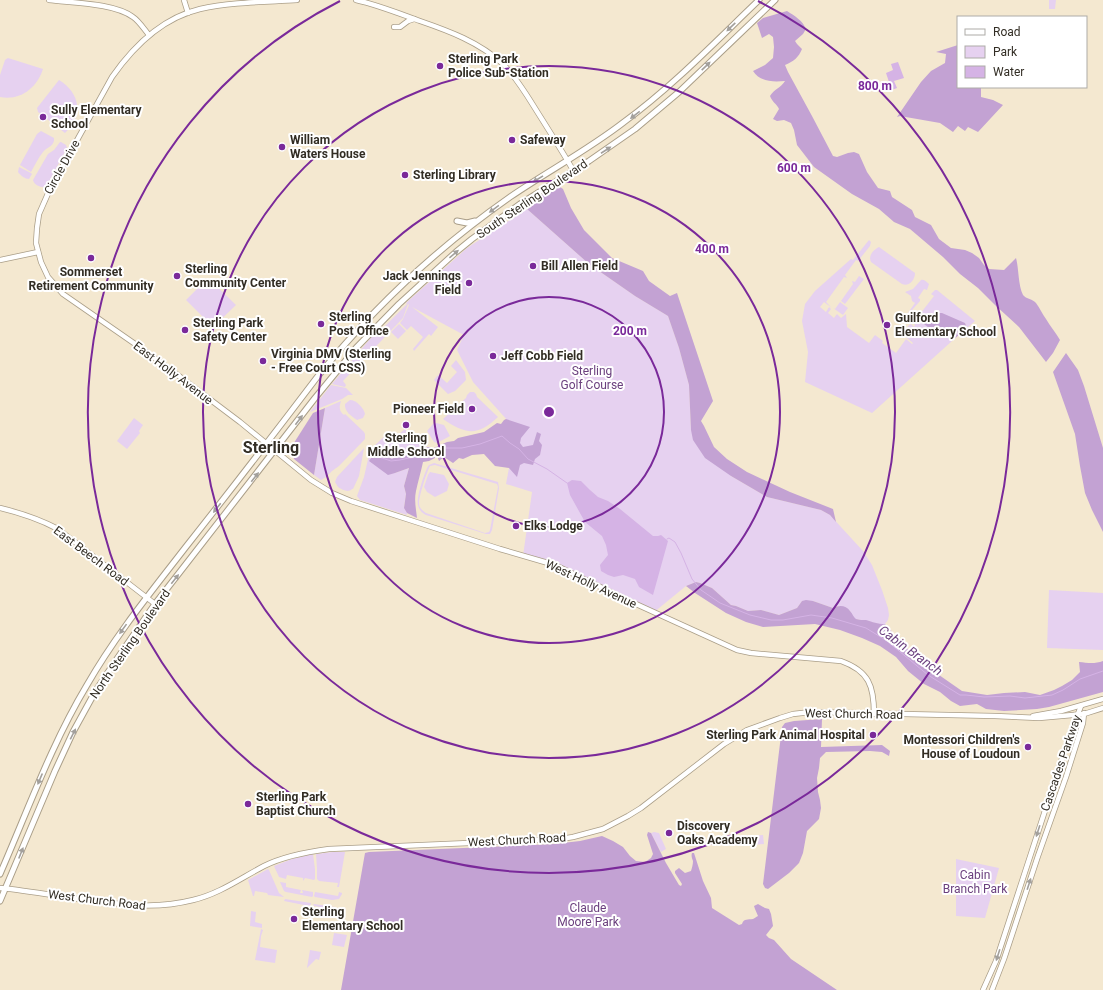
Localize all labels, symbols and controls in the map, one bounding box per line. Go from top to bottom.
legend [957,16,1087,88]
one-way arrow [726,22,736,32]
text: Road [993,25,1021,39]
text: Park [993,45,1018,59]
place label: Sterling Park Police Sub-Station [448,52,549,80]
marker: Sterling Park Police Sub-Station [435,61,445,71]
one-way arrow [701,61,711,71]
text: Water [993,65,1024,79]
text: 800 m [858,79,892,93]
place label: Sully Elementary School [51,103,142,131]
one-way arrow [629,110,640,119]
marker: Sully Elementary School [38,112,48,122]
place label: William Waters House [290,133,366,161]
place label: Safeway [520,133,567,147]
marker: Safeway [507,135,517,145]
street label: Circle Drive [41,137,83,197]
marker: William Waters House [277,142,287,152]
one-way arrow [600,146,612,153]
street label: South Sterling Boulevard [474,157,590,241]
text: 600 m [777,161,811,175]
place label: Sterling Library [413,168,497,182]
marker: Sterling Library [400,170,410,180]
one-way arrow [533,175,544,182]
one-way arrow [489,205,499,213]
text: 400 m [695,242,729,256]
one-way arrow [449,249,459,258]
marker: Sommerset Retirement Community [86,253,96,263]
place label: Bill Allen Field [541,259,618,273]
marker: Bill Allen Field [528,261,538,271]
place label: Sterling Community Center [185,262,287,290]
place label: Sommerset Retirement Community [29,265,154,293]
place label: Jack Jennings Field [383,269,461,297]
marker: Sterling Community Center [172,271,182,281]
marker: Jack Jennings Field [464,278,474,288]
place label: Sterling Post Office [329,310,389,338]
place label: Guilford Elementary School [895,311,996,339]
place label: Sterling Park Safety Center [193,316,267,344]
marker: Sterling Post Office [316,319,326,329]
marker: Guilford Elementary School [882,320,892,330]
text: 200 m [613,324,647,338]
marker: Sterling Park Safety Center [180,325,190,335]
street label: East Holly Avenue [131,339,215,407]
place label: Virginia DMV (Sterling - Free Court CSS) [271,347,391,375]
place label: Jeff Cobb Field [501,349,583,363]
marker: Jeff Cobb Field [488,351,498,361]
marker: Virginia DMV (Sterling - Free Court CSS) [258,356,268,366]
park label: Sterling Golf Course [561,364,623,392]
place label: Pioneer Field [393,402,464,416]
marker: Pioneer Field [467,404,477,414]
centre of rings [542,405,556,419]
one-way arrow [295,415,303,425]
marker: Sterling Middle School [401,420,411,430]
place label: Sterling Middle School [368,431,444,459]
district label: Sterling [243,438,299,457]
one-way arrow [251,471,259,482]
one-way arrow [212,502,221,513]
place label: Elks Lodge [524,519,583,533]
marker: Elks Lodge [511,521,521,531]
street label: East Beech Road [51,523,131,589]
street label: West Holly Avenue [543,557,639,611]
one-way arrow [171,574,180,585]
street label: North Sterling Boulevard [87,587,173,701]
water label: Cabin Branch [876,622,945,678]
one-way arrow [120,624,128,634]
street label: West Church Road [805,706,903,722]
street label: Cascades Parkway [1038,713,1084,813]
one-way arrow [70,728,76,740]
place label: Sterling Park Animal Hospital [706,728,865,742]
marker: Sterling Park Animal Hospital [868,730,878,740]
place label: Montessori Children's House of Loudoun [904,733,1020,761]
marker: Montessori Children's House of Loudoun [1023,742,1033,752]
one-way arrow [36,773,42,785]
place label: Sterling Park Baptist Church [256,790,336,818]
marker: Sterling Park Baptist Church [243,799,253,809]
place label: Discovery Oaks Academy [677,819,759,847]
one-way arrow [1035,826,1041,838]
marker: Discovery Oaks Academy [664,828,674,838]
street label: West Church Road [468,830,566,850]
one-way arrow [17,847,24,859]
park label: Cabin Branch Park [943,868,1008,896]
one-way arrow [1026,878,1032,890]
street label: West Church Road [47,887,147,913]
park label: Claude Moore Park [557,901,620,929]
place label: Sterling Elementary School [302,905,403,933]
marker: Sterling Elementary School [289,914,299,924]
one-way arrow [995,949,1001,961]

